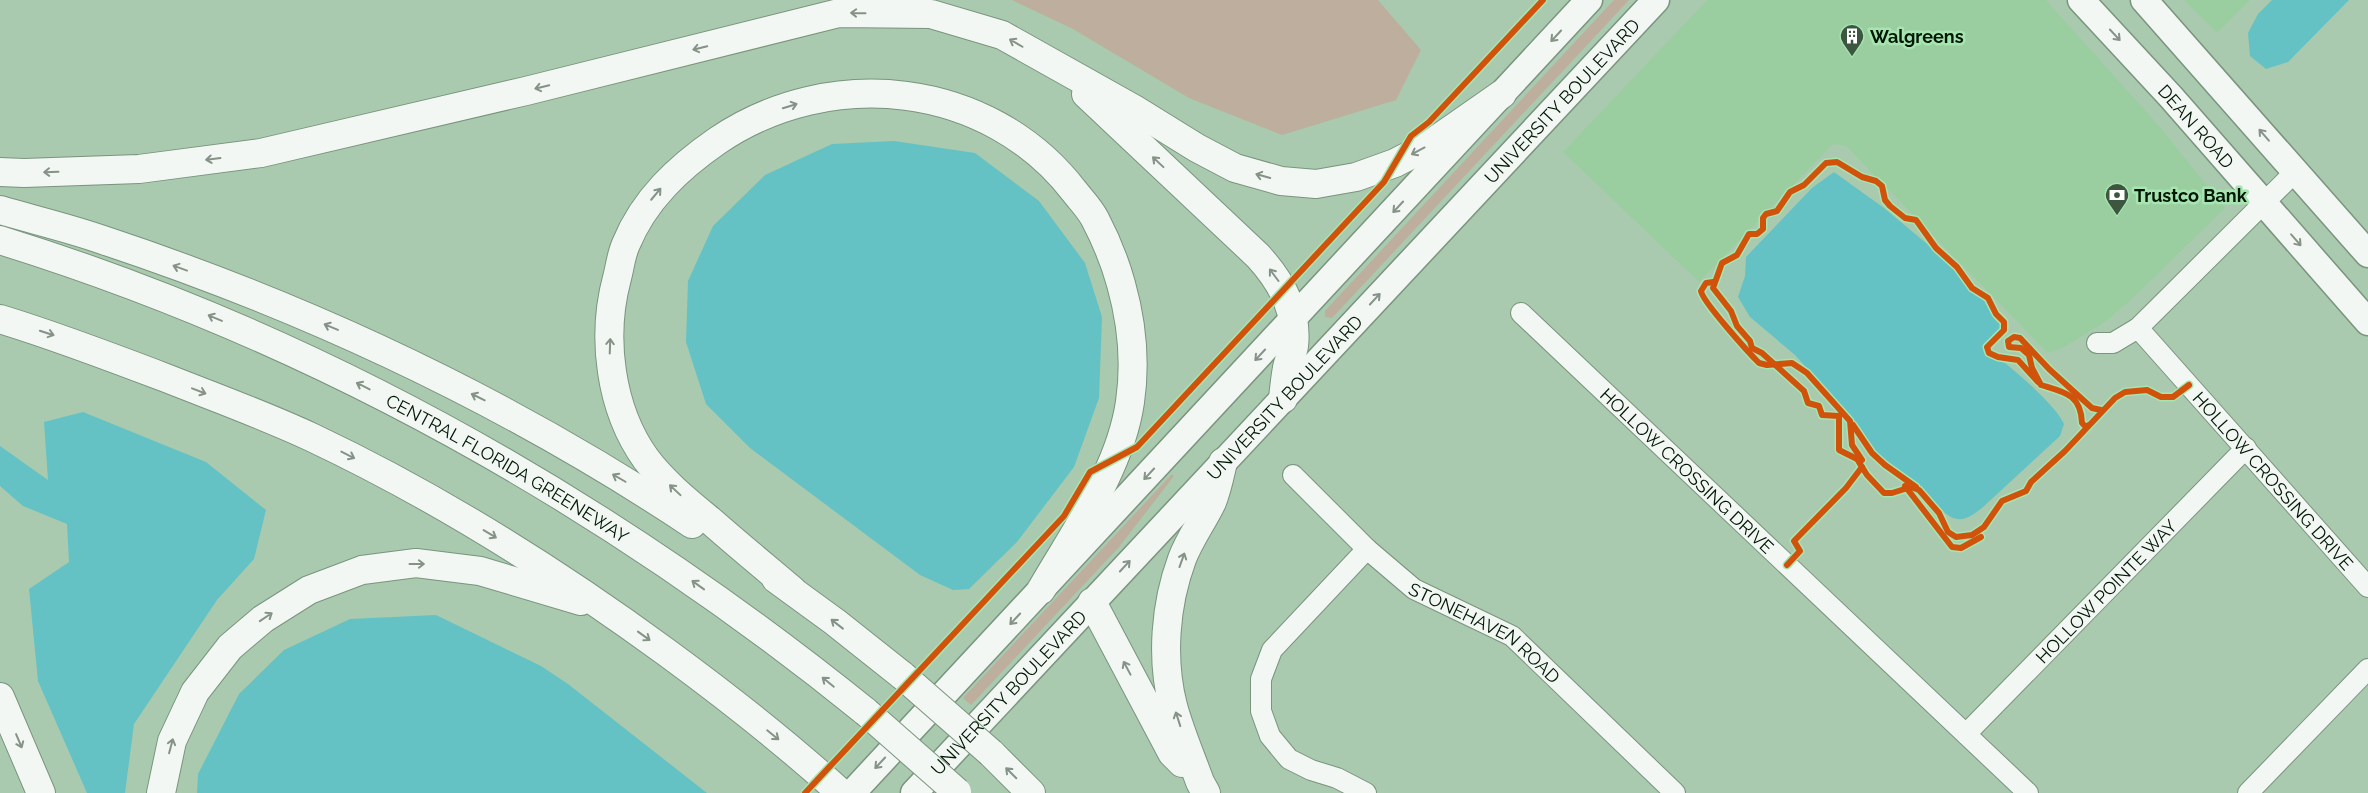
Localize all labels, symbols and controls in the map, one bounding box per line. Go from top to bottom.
one-way arrow [850,8,866,18]
street label: UNIVERSITY BOULEVARD [1480,14,1644,187]
building icon: Walgreens [1839,23,1865,57]
place label: Walgreens [1870,26,1964,47]
one-way arrow [1550,29,1562,42]
one-way arrow [2109,29,2121,42]
one-way arrow [1009,37,1023,47]
one-way arrow [692,43,708,53]
street label: DEAN ROAD [2154,80,2239,172]
one-way arrow [535,83,551,92]
one-way arrow [781,101,797,110]
one-way arrow [2258,128,2270,141]
one-way arrow [1411,146,1426,156]
one-way arrow [205,154,221,164]
one-way arrow [1152,156,1164,168]
one-way arrow [43,167,60,177]
one-way arrow [1255,170,1271,180]
bank icon: Trustco Bank [2104,182,2130,216]
place label: Trustco Bank [2134,185,2248,206]
one-way arrow [651,188,662,201]
one-way arrow [1392,200,1404,213]
one-way arrow [2291,234,2302,247]
one-way arrow [173,263,188,272]
one-way arrow [1269,268,1279,282]
one-way arrow [1369,293,1381,306]
street label: UNIVERSITY BOULEVARD [1202,311,1366,484]
one-way arrow [208,313,223,323]
one-way arrow [324,322,339,332]
one-way arrow [38,329,54,339]
one-way arrow [605,338,615,354]
one-way arrow [1254,349,1266,362]
one-way arrow [356,381,371,390]
street label: HOLLOW CROSSING DRIVE [1596,383,1778,557]
one-way arrow [191,387,206,396]
street label: HOLLOW CROSSING DRIVE [2189,387,2358,574]
street label: CENTRAL FLORIDA GREENEWAY [383,389,633,547]
one-way arrow [470,392,485,402]
one-way arrow [340,450,355,460]
one-way arrow [1143,468,1155,480]
one-way arrow [612,472,626,482]
one-way arrow [669,484,681,496]
street label: HOLLOW POINTE WAY [2031,515,2181,667]
one-way arrow [482,530,496,540]
one-way arrow [1178,553,1187,568]
one-way arrow [408,559,424,569]
one-way arrow [1119,560,1131,573]
street label: STONEHAVEN ROAD [1406,578,1565,687]
one-way arrow [692,579,705,590]
street label: UNIVERSITY BOULEVARD [926,606,1090,779]
one-way arrow [259,612,273,622]
one-way arrow [1009,612,1021,625]
one-way arrow [830,619,844,629]
one-way arrow [637,631,651,641]
one-way arrow [1122,660,1132,675]
one-way arrow [822,676,835,687]
one-way arrow [1172,712,1182,728]
one-way arrow [766,730,779,741]
one-way arrow [15,733,24,749]
one-way arrow [167,738,177,754]
one-way arrow [874,757,886,769]
one-way arrow [1005,767,1017,779]

